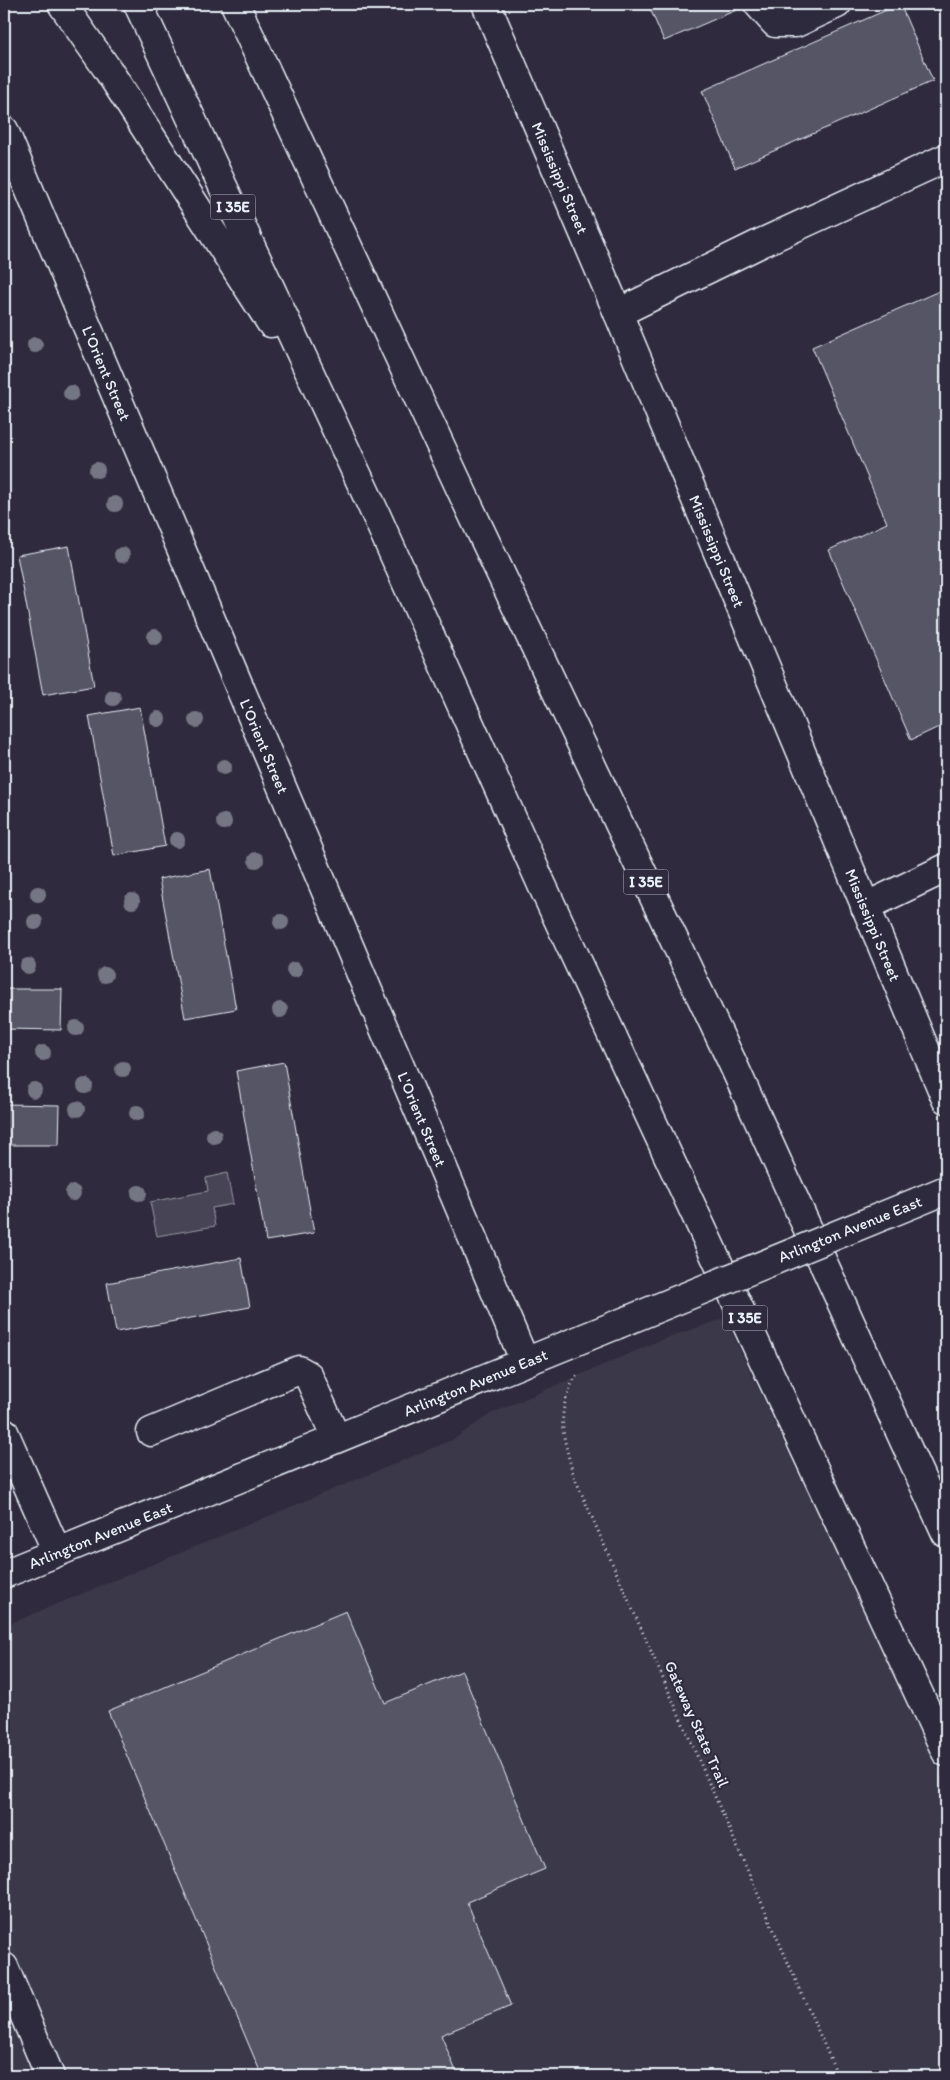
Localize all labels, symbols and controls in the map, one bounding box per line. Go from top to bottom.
street label: Mississippi Street [528,119,593,237]
road number: I 35E [210,194,256,220]
street label: L'Orient Street [78,323,135,424]
street label: Mississippi Street [685,492,749,610]
street label: L'Orient Street [236,696,293,797]
street label: Mississippi Street [841,866,905,984]
road number: I 35E [624,870,668,894]
street label: L'Orient Street [394,1069,451,1170]
street label: Arlington Avenue East [775,1191,925,1267]
road number: I 35E [722,1306,768,1330]
street label: Arlington Avenue East [401,1344,550,1420]
street label: Arlington Avenue East [26,1497,175,1573]
street label: Gateway State Trail [661,1658,734,1790]

